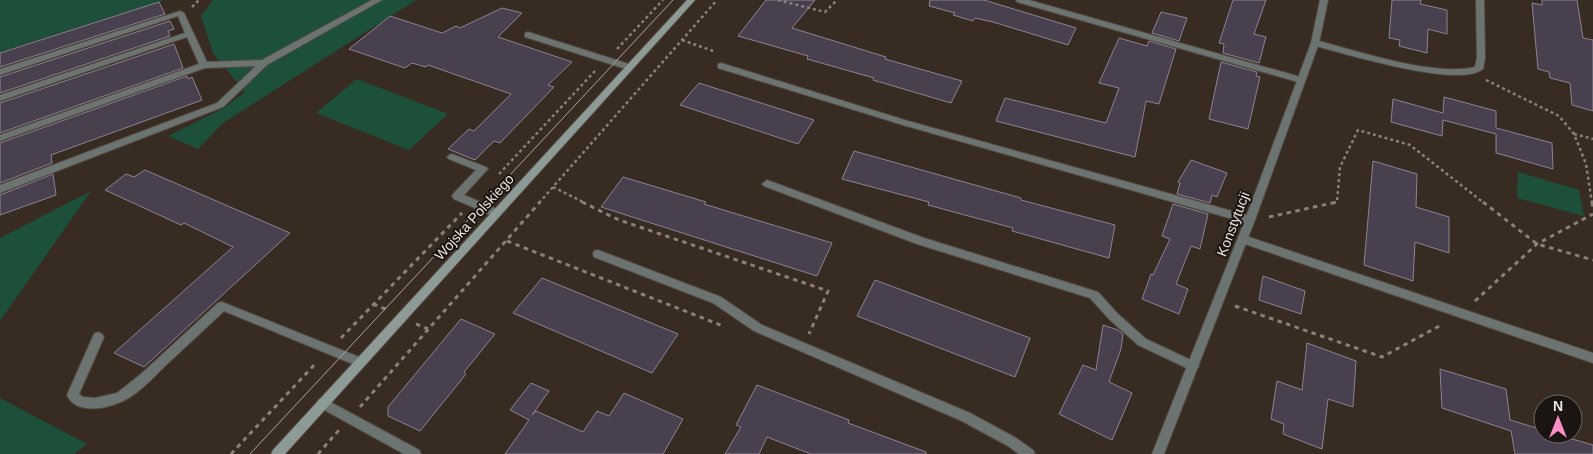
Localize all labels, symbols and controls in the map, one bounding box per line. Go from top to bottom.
street label: Wojska Polskiego [431,171,517,263]
street label: Konstytucji [1213,190,1253,258]
north arrow [1533,394,1583,444]
text: N [1553,398,1563,414]

